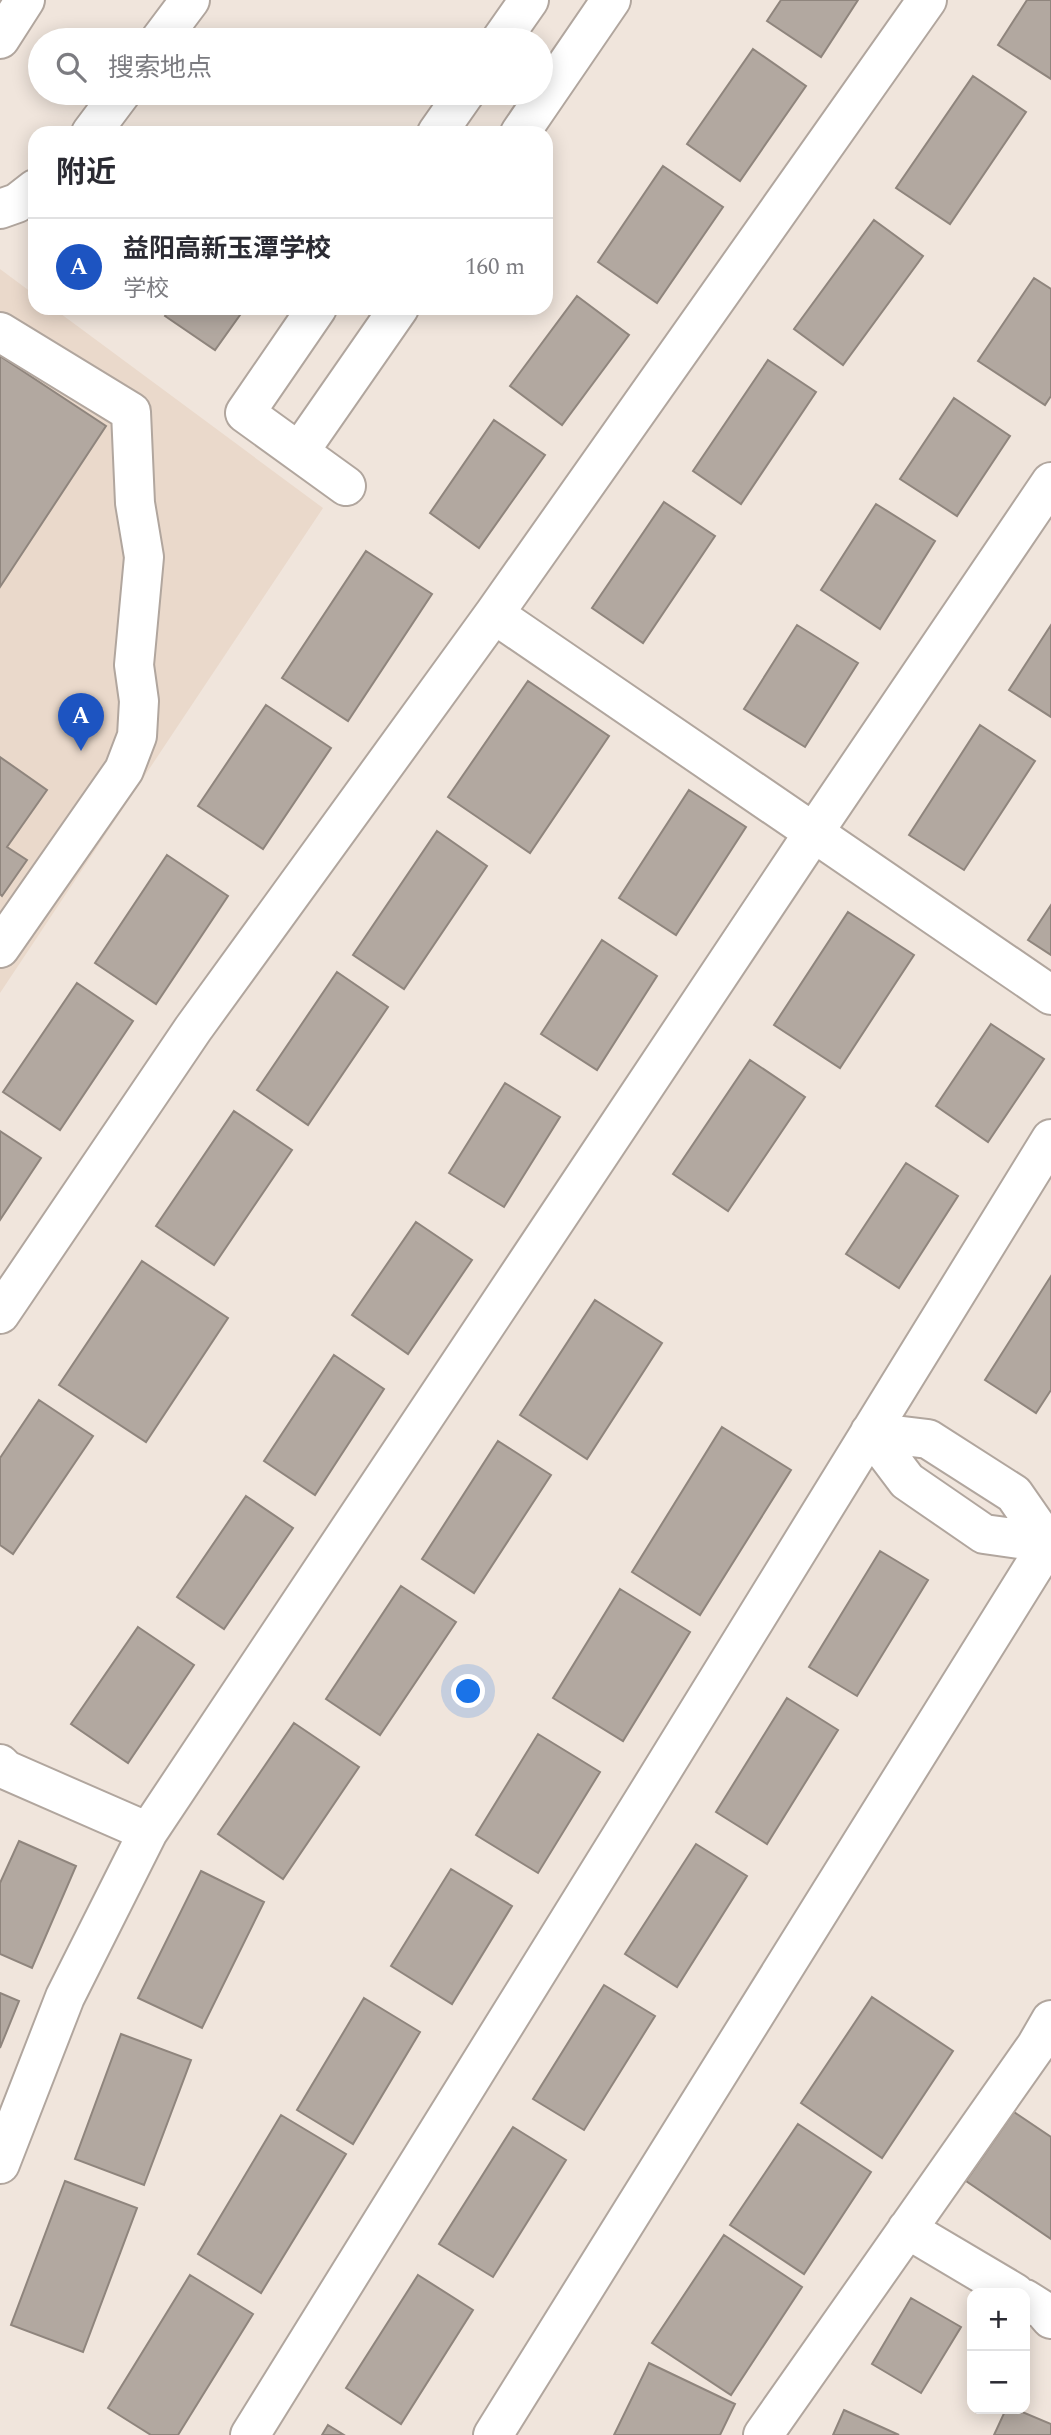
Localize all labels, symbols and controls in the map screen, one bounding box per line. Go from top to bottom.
search box [28,28,553,105]
icon: search [52,48,90,86]
text: 搜索地点 [108,48,212,88]
text: 附近 [56,150,116,196]
text: 益阳高新玉潭学校 [123,229,331,269]
text: A [70,250,88,285]
text: 160 m [465,250,525,285]
text: 学校 [123,272,169,307]
pin: A [58,693,104,751]
your location [451,1674,485,1708]
map controls [967,2288,1030,2414]
button: + [967,2288,1030,2351]
button: − [967,2351,1030,2414]

